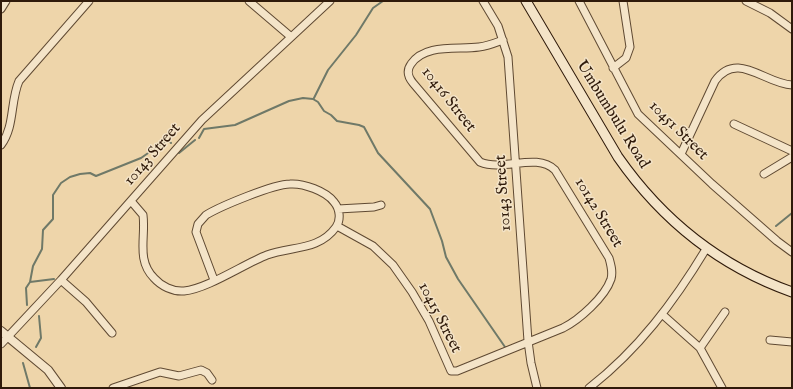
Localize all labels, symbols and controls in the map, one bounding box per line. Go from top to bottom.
street label: Umbumbulu Road [571,58,653,172]
street label: 10416 Street [417,64,479,136]
street label: 10451 Street [644,97,712,165]
street label: 10143 Street [121,120,185,190]
street label: 10143 Street [492,154,516,232]
street label: 10142 Street [570,175,626,251]
street label: 10415 Street [413,280,465,356]

